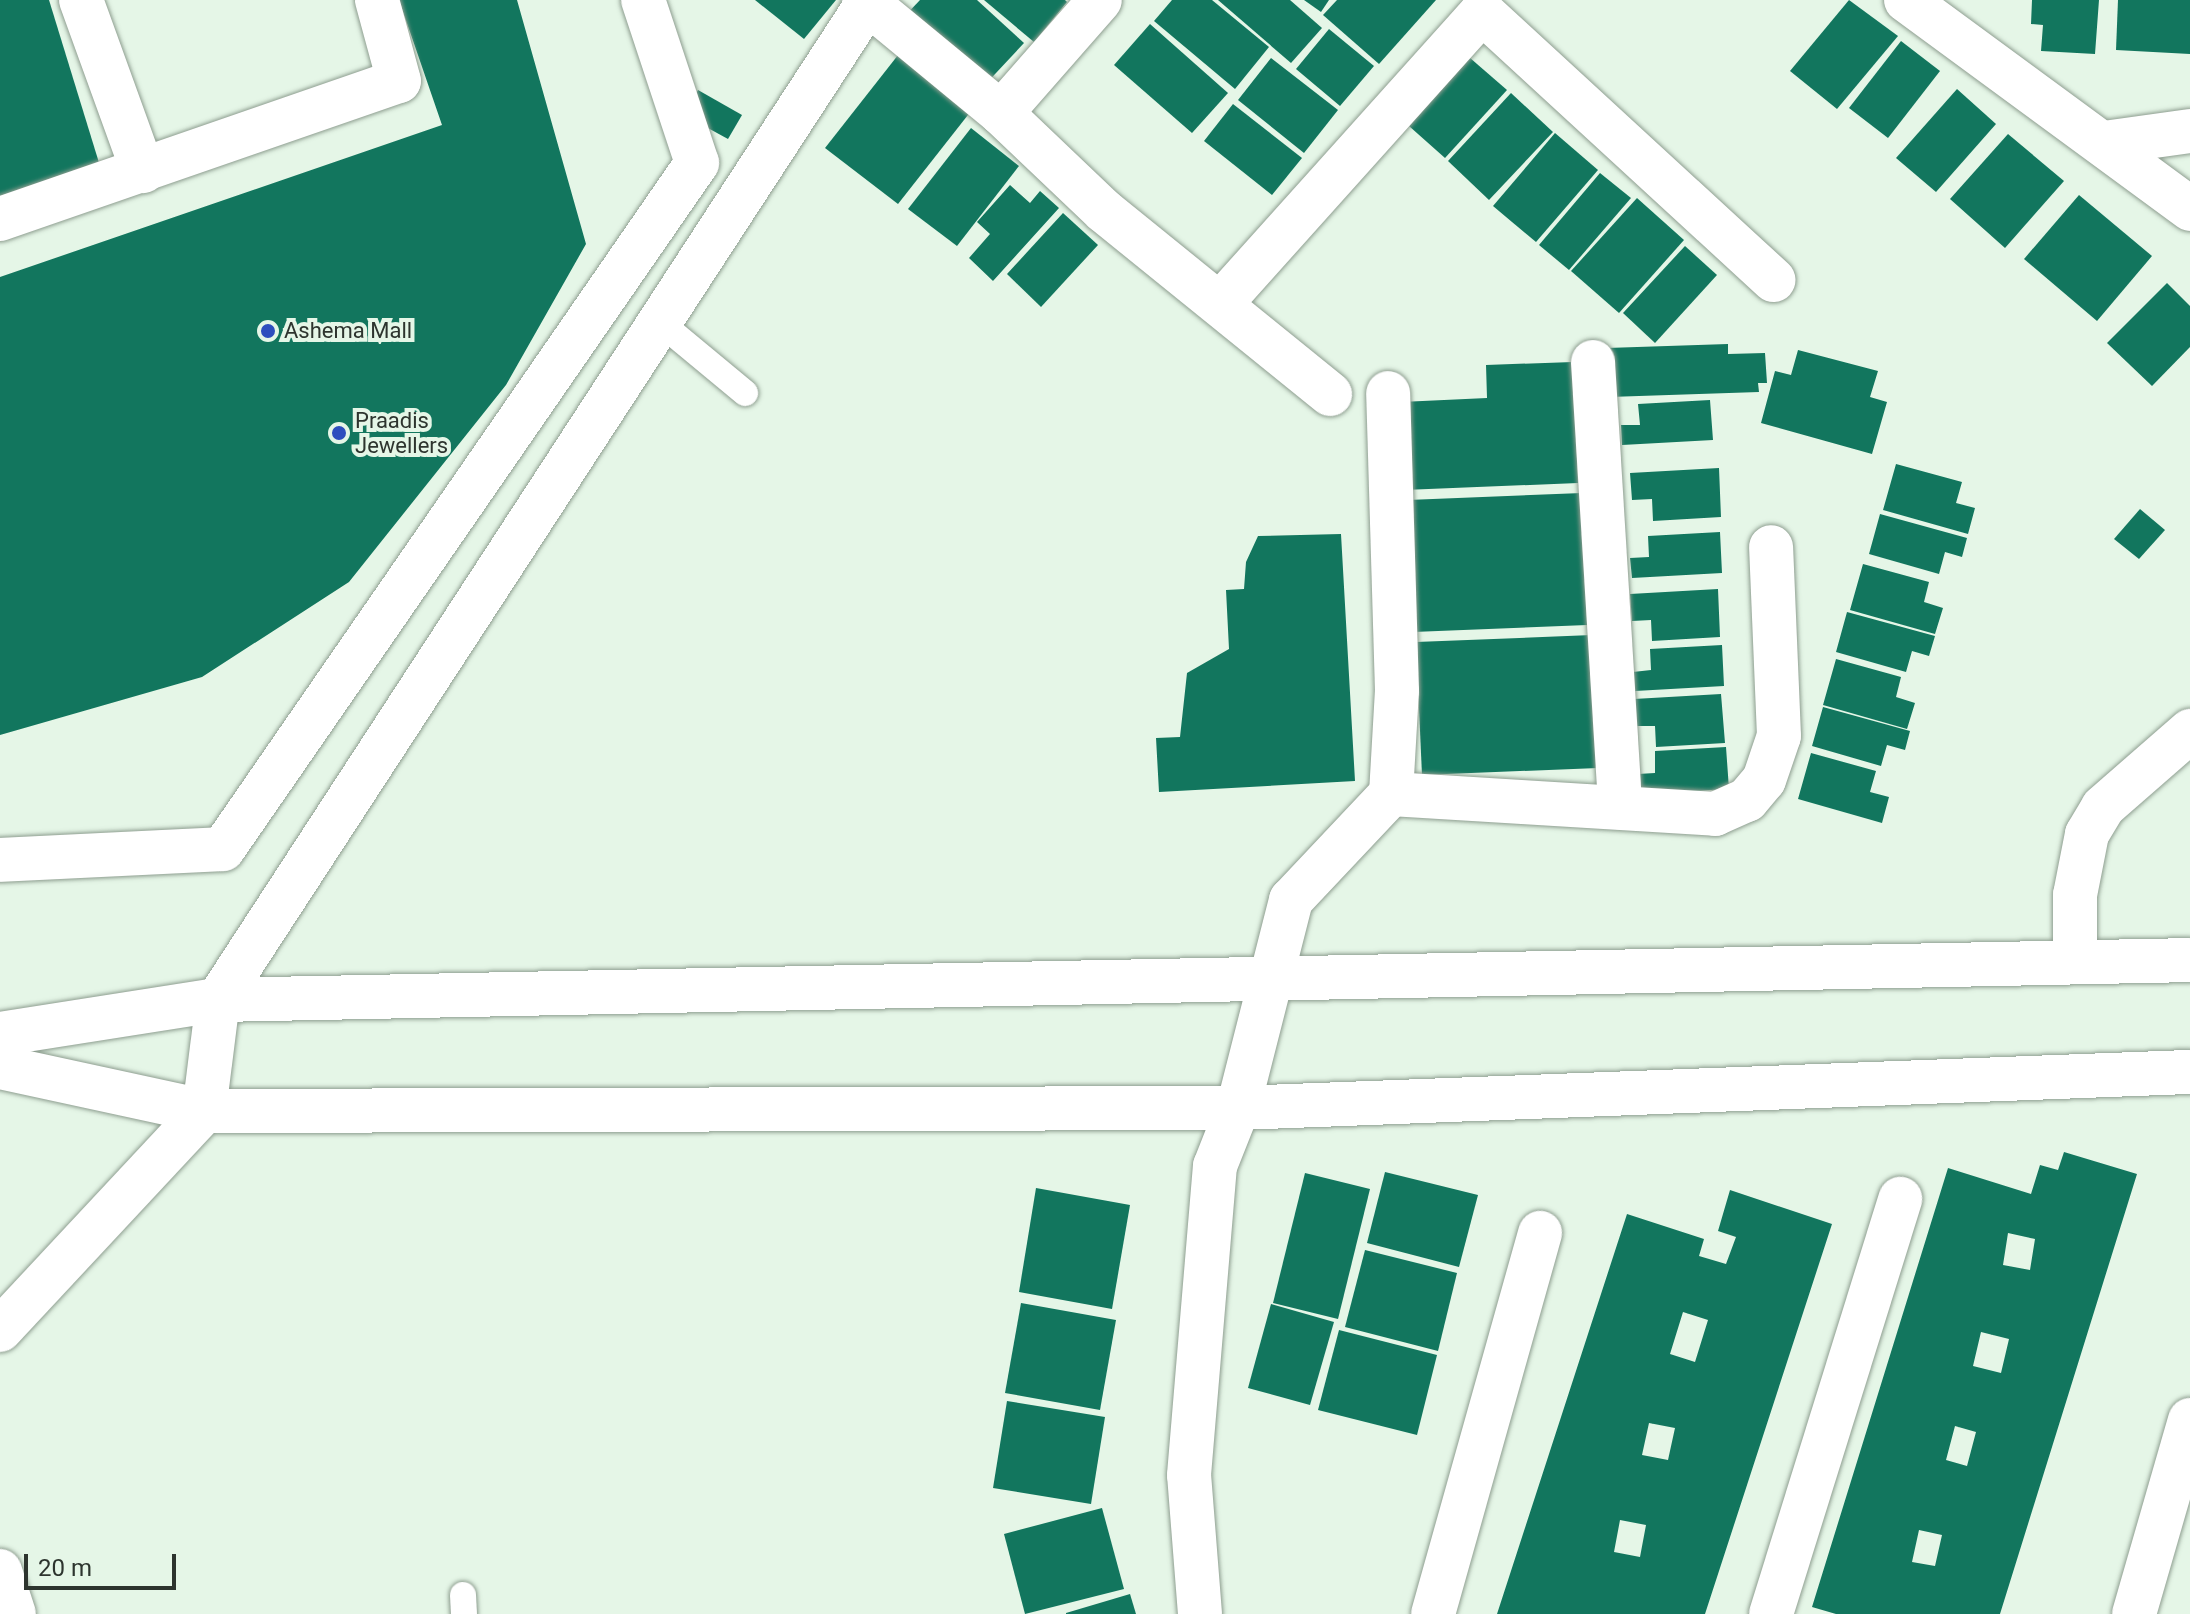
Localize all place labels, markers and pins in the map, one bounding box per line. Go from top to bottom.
place label: Ashema Mall [284,318,412,344]
marker: Ashema Mall [259,322,277,340]
place label: Praadis Jewellers [355,407,448,458]
marker: Praadis Jewellers [330,424,348,442]

